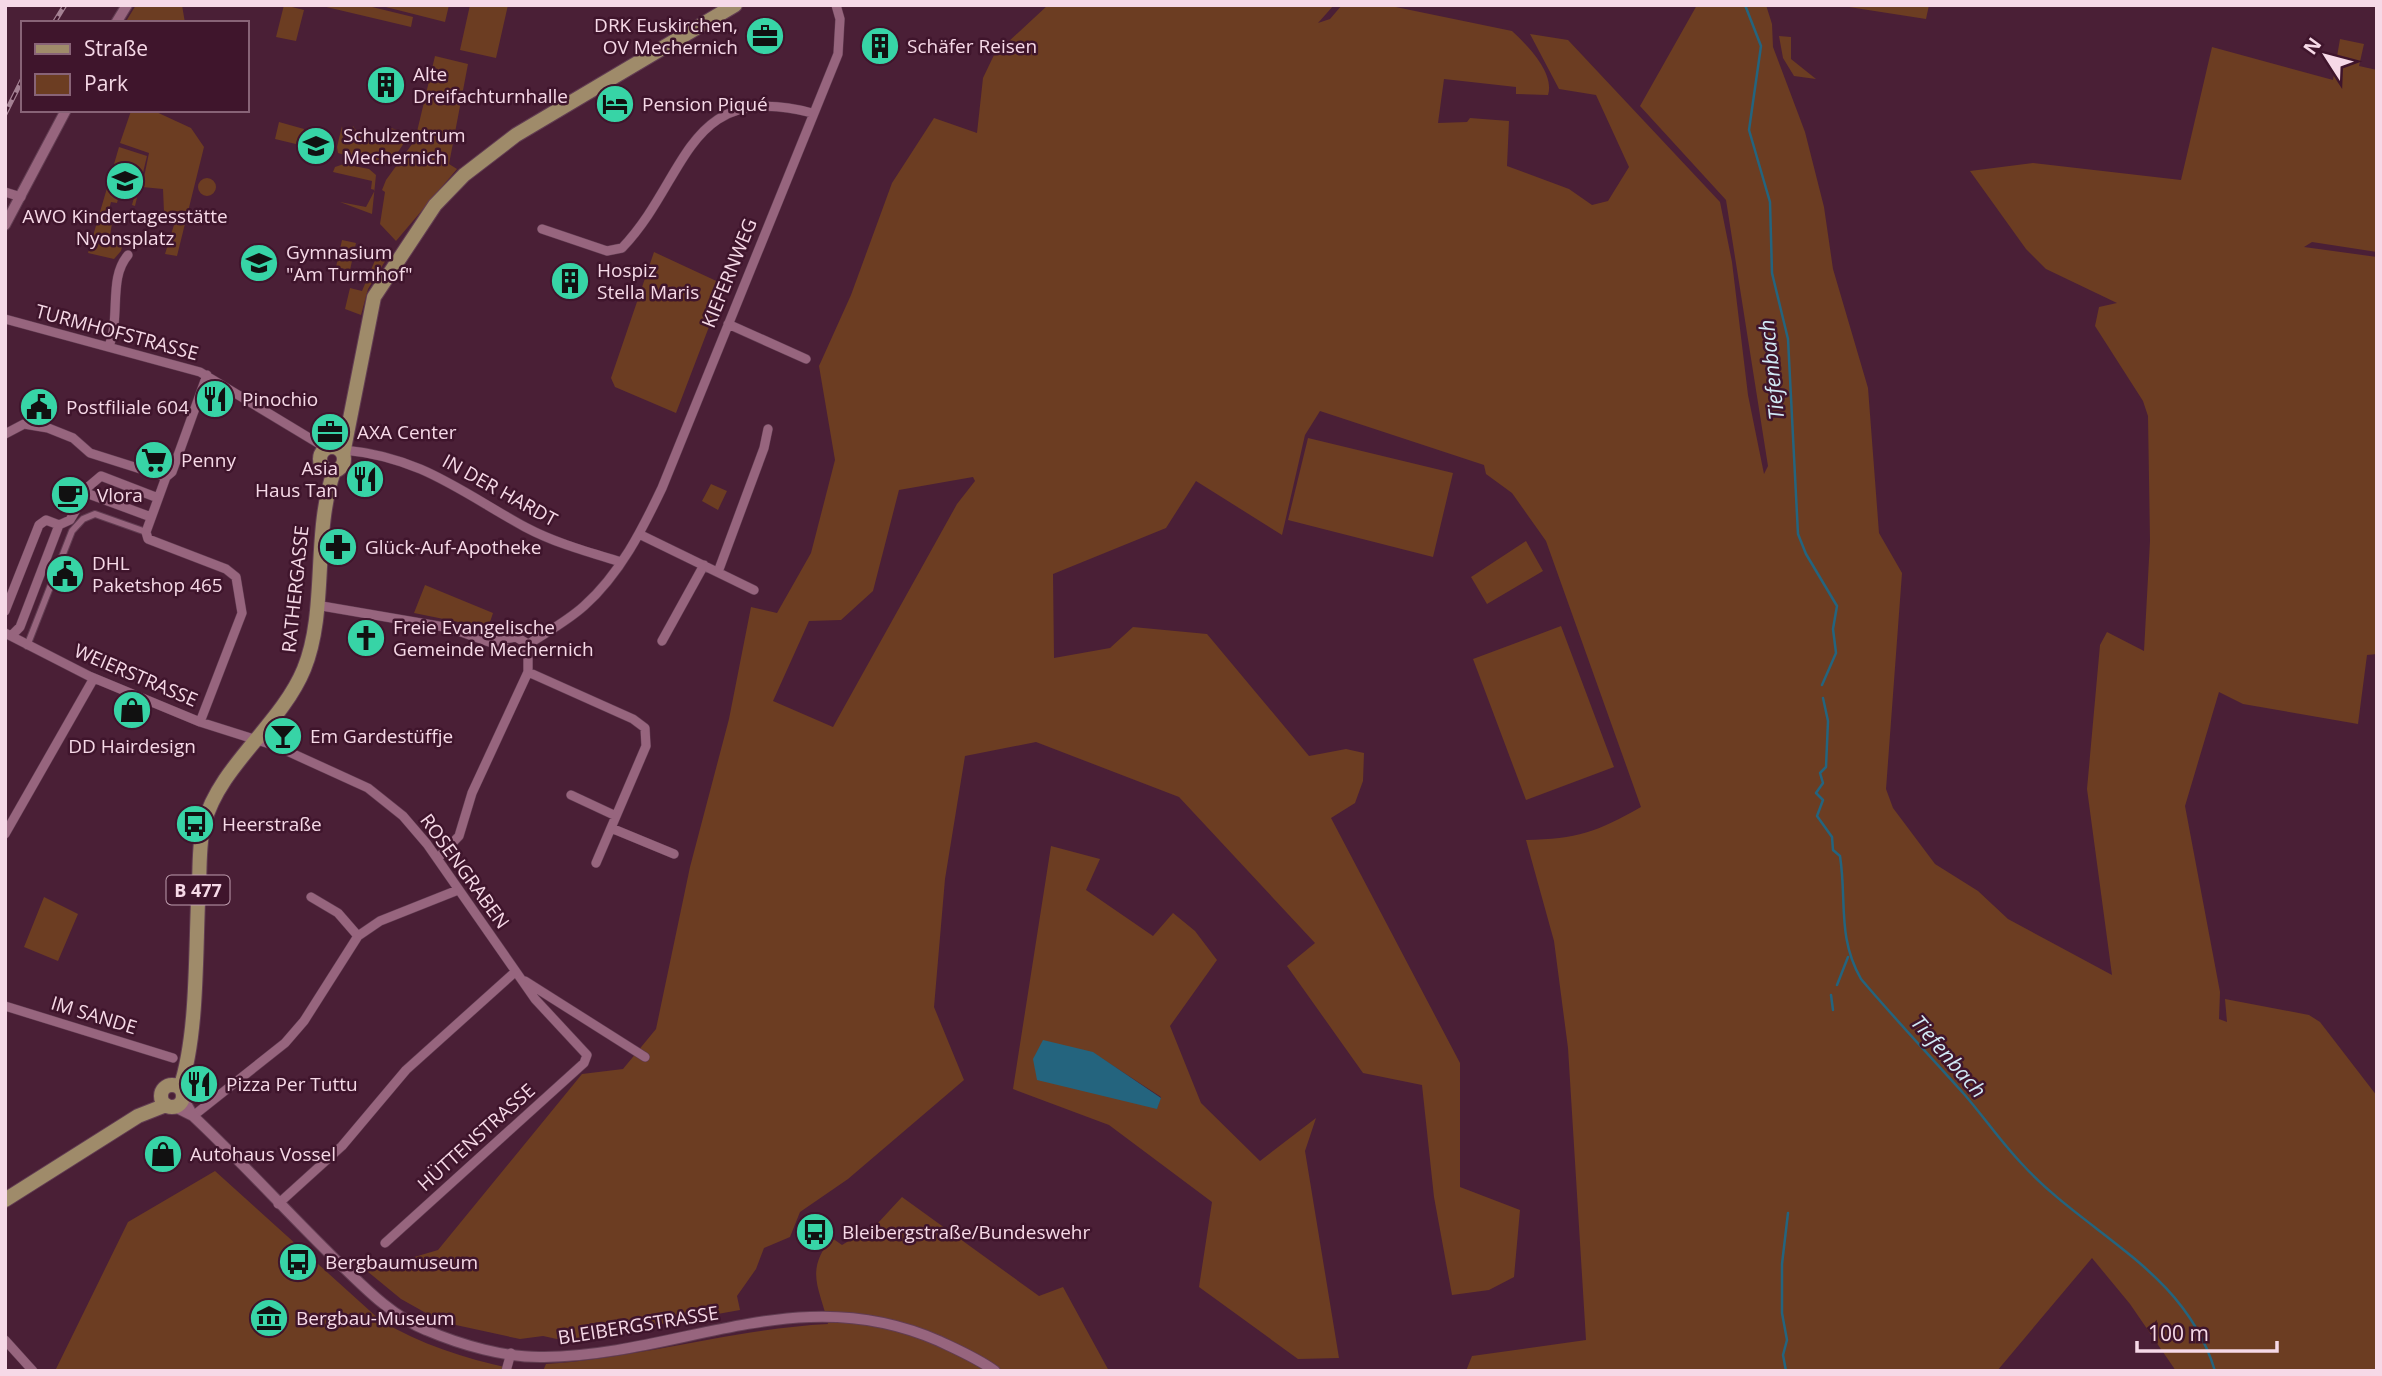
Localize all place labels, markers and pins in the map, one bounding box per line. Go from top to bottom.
place label: DRK Euskirchen, OV Mechernich [594,12,738,60]
office icon: DRK Euskirchen, OV Mechernich [744,15,786,57]
building icon: Schäfer Reisen [859,25,901,67]
place label: Schäfer Reisen [907,33,1037,59]
place label: Alte Dreifachturnhalle [413,61,568,109]
building icon: Alte Dreifachturnhalle [365,64,407,106]
hotel icon: Pension Piqué [594,83,636,125]
place label: Pension Piqué [642,91,768,117]
place label: Schulzentrum Mechernich [343,122,466,170]
school or university icon: Schulzentrum Mechernich [295,125,337,167]
school or university icon: AWO Kindertagesstätte Nyonsplatz [104,160,146,202]
place label: AWO Kindertagesstätte Nyonsplatz [22,203,228,251]
place label: Gymnasium "Am Turmhof" [286,239,413,287]
school or university icon: Gymnasium "Am Turmhof" [238,242,280,284]
place label: Hospiz Stella Maris [597,257,699,305]
building icon: Hospiz Stella Maris [549,260,591,302]
restaurant icon: Pinochio [194,378,236,420]
public building icon: Postfiliale 604 [18,386,60,428]
place label: Pinochio [242,386,318,412]
place label: Postfiliale 604 [66,394,189,420]
office icon: AXA Center [309,411,351,453]
place label: AXA Center [357,419,457,445]
supermarket icon: Penny [133,439,175,481]
place label: Penny [181,447,236,473]
place label: Asia Haus Tan [255,455,338,503]
restaurant icon: Asia Haus Tan [344,458,386,500]
cafe icon: Vlora [49,474,91,516]
place label: Vlora [97,482,143,508]
pharmacy icon: Glück-Auf-Apotheke [317,526,359,568]
place label: Glück-Auf-Apotheke [365,534,541,560]
place label: DHL Paketshop 465 [92,550,223,598]
public building icon: DHL Paketshop 465 [44,553,86,595]
place label: Freie Evangelische Gemeinde Mechernich [393,614,594,662]
church icon: Freie Evangelische Gemeinde Mechernich [345,617,387,659]
shop icon: DD Hairdesign [111,689,153,731]
bar icon: Em Gardestüffje [262,715,304,757]
place label: Em Gardestüffje [310,723,453,749]
place label: DD Hairdesign [68,733,196,759]
bus stop icon: Heerstraße [174,803,216,845]
place label: Heerstraße [222,811,322,837]
restaurant icon: Pizza Per Tuttu [178,1063,220,1105]
place label: Pizza Per Tuttu [226,1071,358,1097]
shop icon: Autohaus Vossel [142,1133,184,1175]
place label: Autohaus Vossel [190,1141,336,1167]
bus stop icon: Bleibergstraße/Bundeswehr [794,1211,836,1253]
place label: Bleibergstraße/Bundeswehr [842,1219,1090,1245]
bus stop icon: Bergbaumuseum [277,1241,319,1283]
place label: Bergbaumuseum [325,1249,478,1275]
museum icon: Bergbau-Museum [248,1297,290,1339]
place label: Bergbau-Museum [296,1305,455,1331]

